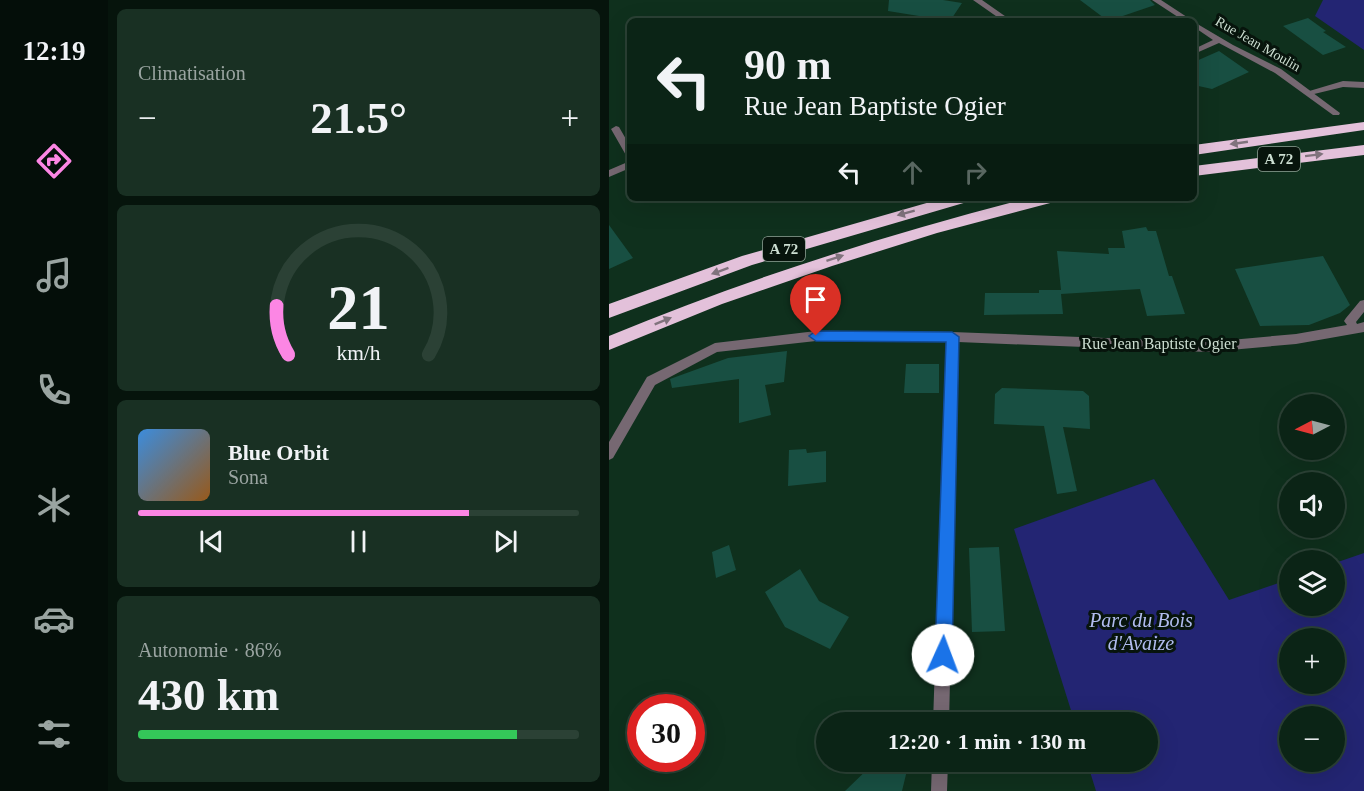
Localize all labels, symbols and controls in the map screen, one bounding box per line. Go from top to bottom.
street label: Rue Jean Moulin [1213,14,1303,74]
text: 12:19 [23,36,86,66]
icon: left [645,42,723,120]
text: 90 m [744,42,832,88]
text: Climatisation [138,62,246,84]
text: Rue Jean Baptiste Ogier [744,91,1006,121]
text: 21.5° [310,93,407,143]
text: − [138,100,157,136]
text: + [560,100,579,136]
one-way arrow [1229,138,1248,147]
icon: directions [33,140,75,182]
road number: A 72 [1258,147,1300,171]
one-way arrow [1305,150,1324,160]
icon: left [833,156,866,189]
icon: ahead [896,156,929,189]
icon: right [959,156,992,189]
one-way arrow [897,209,915,218]
road number: A 72 [763,237,805,261]
one-way arrow [826,253,844,262]
icon: music [33,254,75,296]
one-way arrow [710,266,728,276]
text: 21 [327,273,390,342]
pin [790,274,841,336]
icon: arrive [799,283,832,316]
one-way arrow [654,316,672,325]
street label: Rue Jean Baptiste Ogier [1081,335,1237,353]
text: km/h [336,341,381,365]
icon: phone [33,369,75,411]
north arrow [1279,394,1345,460]
map controls [1279,394,1345,772]
text: Blue Orbit [228,440,329,465]
text: Sona [228,466,268,488]
button: sound [1279,472,1345,538]
icon: climate [33,484,75,526]
icon: previous [195,525,228,558]
icon: pause [342,525,375,558]
icon: next [489,525,522,558]
button: layers [1279,550,1345,616]
icon: car [33,598,75,640]
park label: Parc du Bois d'Avaize [1088,609,1193,654]
position arrow [911,623,975,687]
button: + [1279,628,1345,694]
text: Autonomie · 86% [138,639,281,661]
text: 430 km [138,670,279,720]
speed limit sign: 30 [627,694,705,772]
button: − [1279,706,1345,772]
icon: filters [33,713,75,755]
text: 12:20 · 1 min · 130 m [888,729,1086,754]

